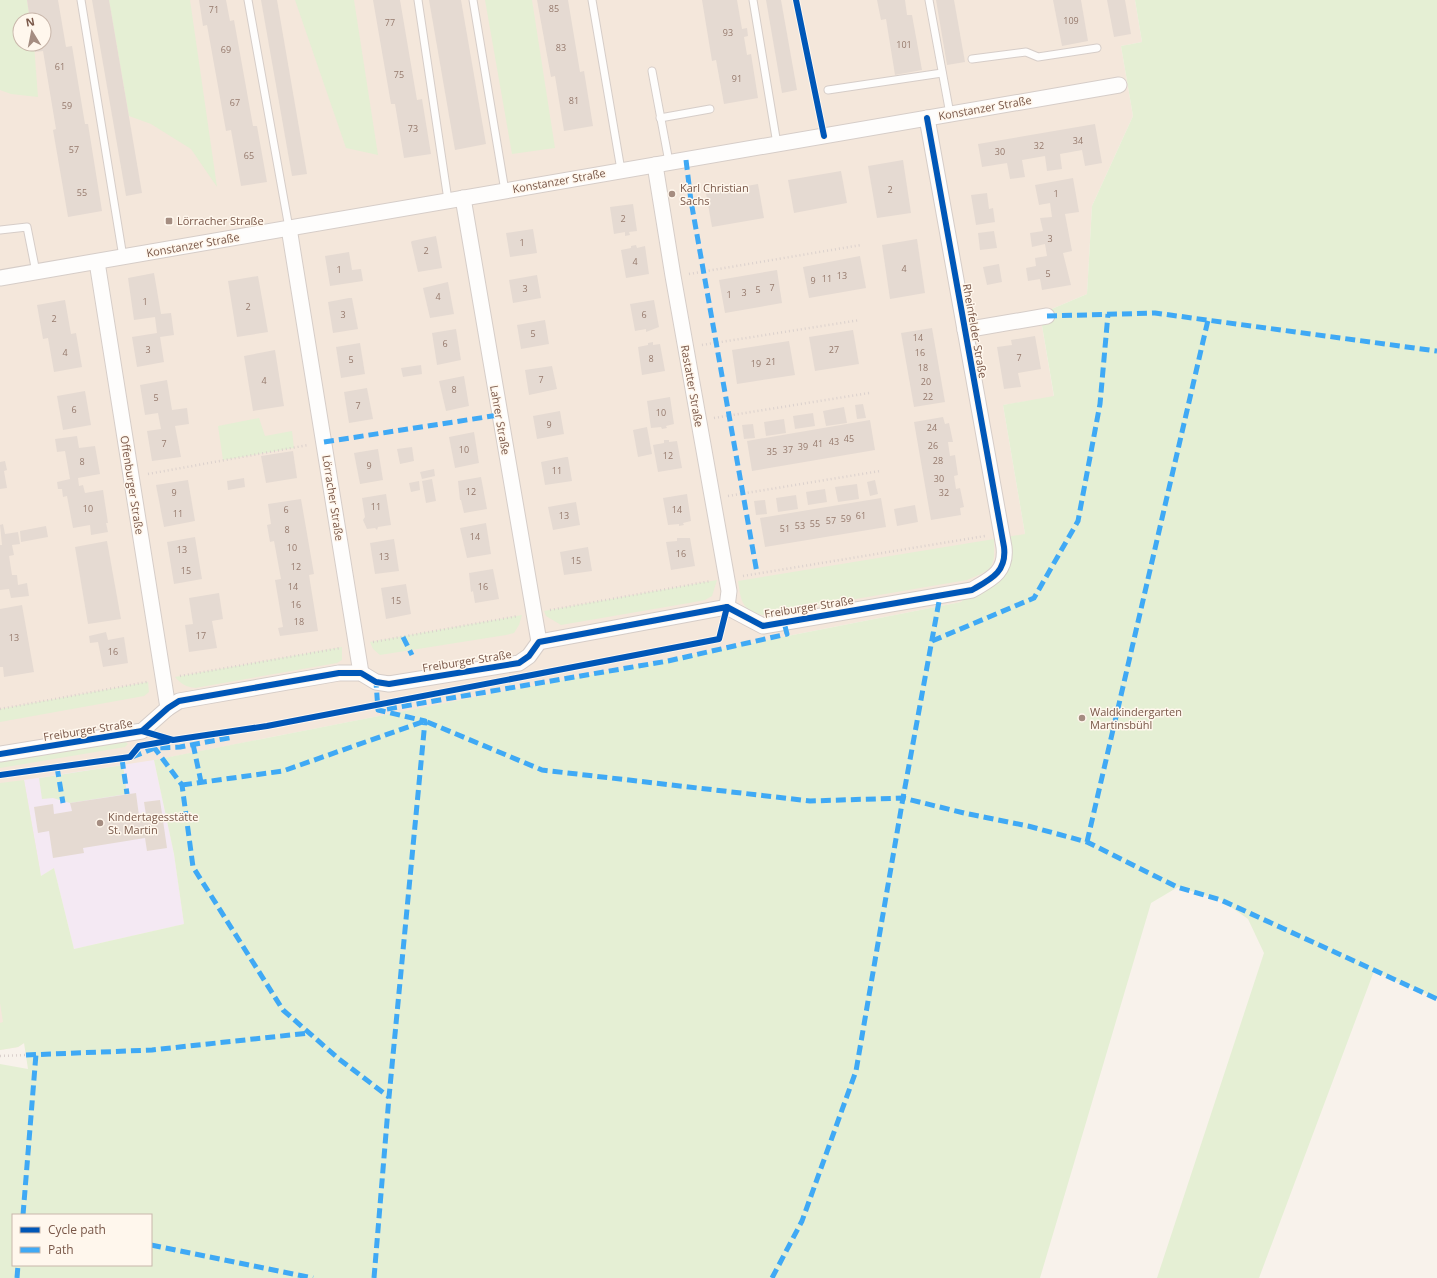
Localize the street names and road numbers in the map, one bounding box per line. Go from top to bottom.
street label: Konstanzer Straße [937,92,1033,123]
street label: Konstanzer Straße [511,165,607,196]
street label: Konstanzer Straße [145,229,241,260]
street label: Rheinfelder Straße [960,282,991,379]
street label: Rastatter Straße [678,344,707,428]
street label: Lahrer Straße [487,384,514,456]
street label: Offenburger Straße [117,434,148,535]
street label: Lörracher Straße [319,454,348,542]
street label: Freiburger Straße [763,592,855,621]
street label: Freiburger Straße [421,646,513,675]
street label: Freiburger Straße [42,715,134,744]

